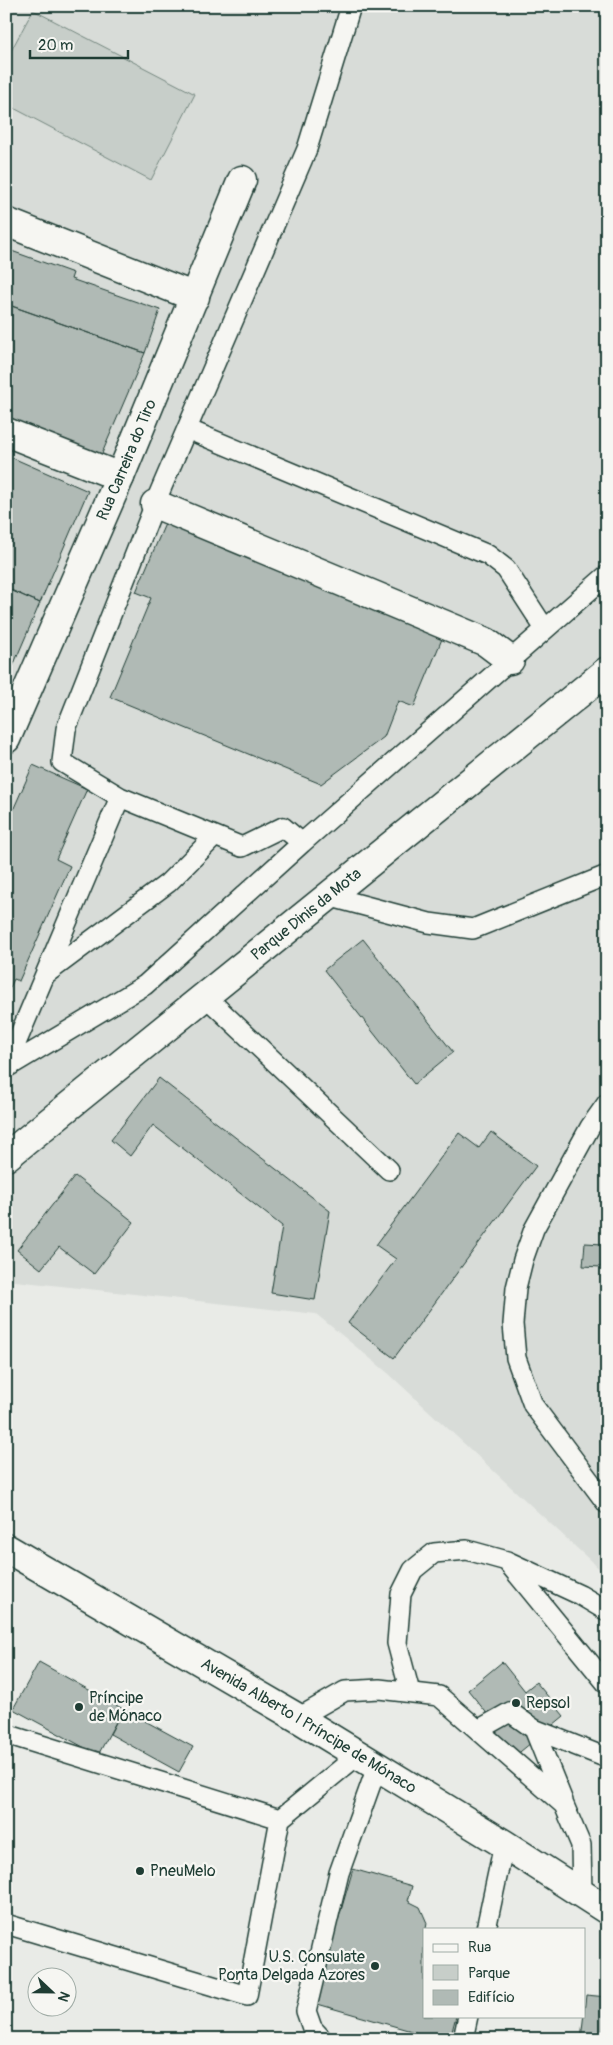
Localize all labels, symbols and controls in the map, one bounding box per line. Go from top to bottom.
scale bar [30,28,128,60]
text: 20 m [38,36,73,55]
street label: Rua Carreira do Tiro [92,396,161,524]
street label: Parque Dinis da Mota [247,864,365,965]
street label: Avenida Alberto I Príncipe de Mónaco [197,1654,420,1798]
place label: Príncipe de Mónaco [89,1688,162,1726]
place label: Repsol [526,1693,570,1713]
marker: Repsol [510,1697,522,1709]
marker: Príncipe de Mónaco [73,1701,85,1713]
place label: PneuMelo [150,1861,216,1881]
marker: PneuMelo [134,1865,146,1877]
legend [423,1928,586,2018]
text: Rua [468,1938,491,1957]
place label: U.S. Consulate Ponta Delgada Azores [218,1947,365,1985]
marker: U.S. Consulate Ponta Delgada Azores [369,1960,381,1972]
text: Parque [468,1964,511,1983]
north arrow [28,1968,78,2018]
text: Edifício [468,1988,514,2007]
text: N [54,1989,73,2004]

